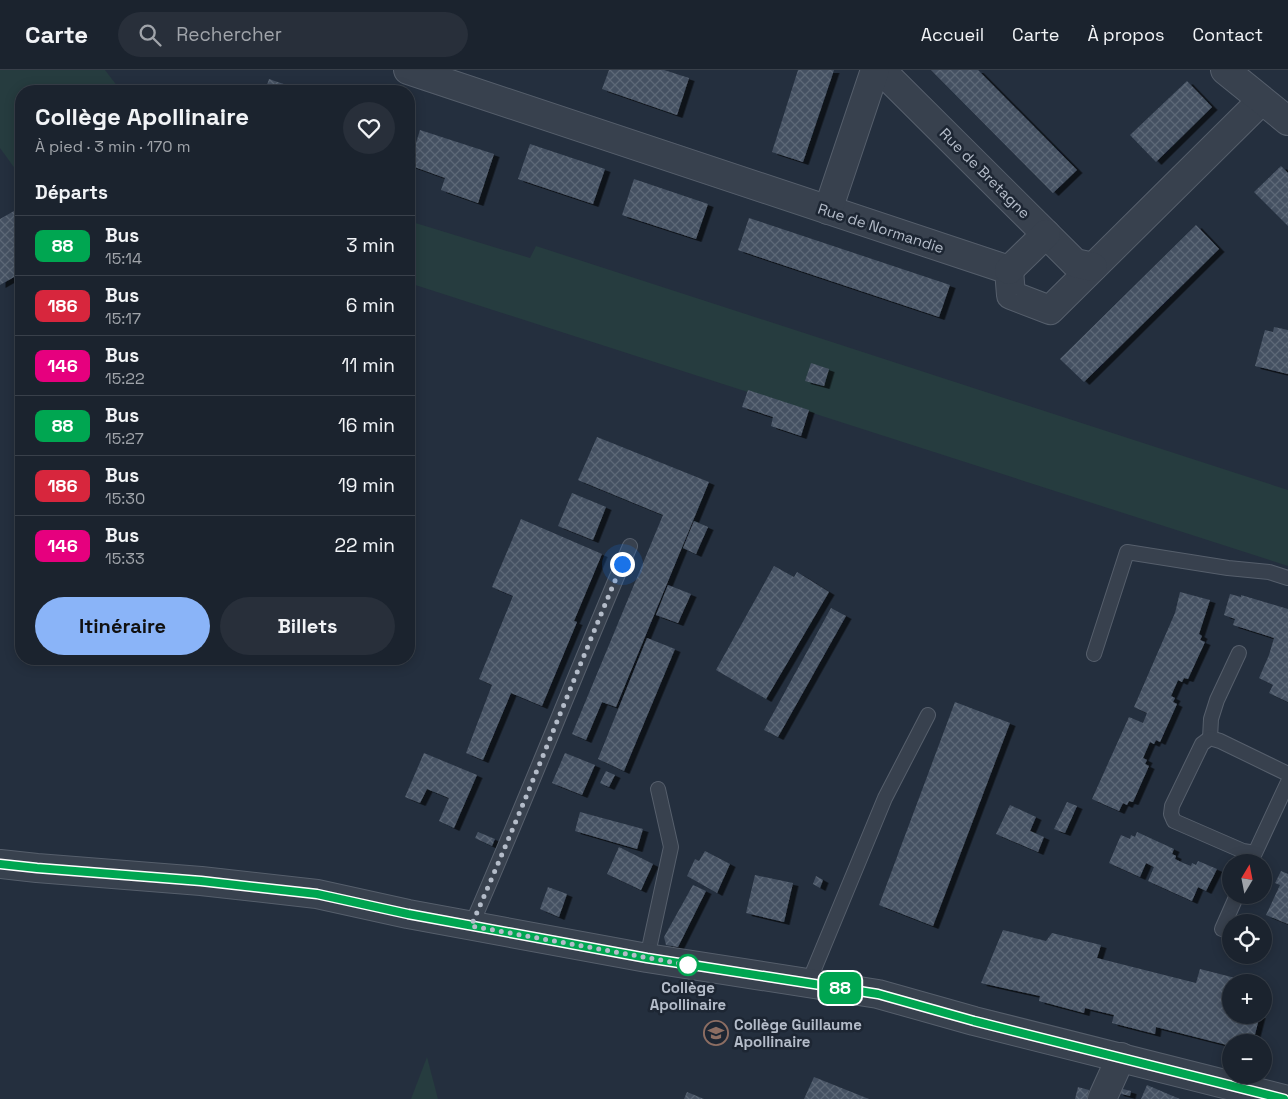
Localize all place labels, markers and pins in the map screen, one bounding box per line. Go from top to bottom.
marker: Collège Apollinaire [677,954,699,976]
place label: Collège Apollinaire [650,978,727,1014]
place label: Collège Guillaume Apollinaire [734,1015,862,1051]
school or university icon: Collège Guillaume Apollinaire [703,1020,729,1046]

